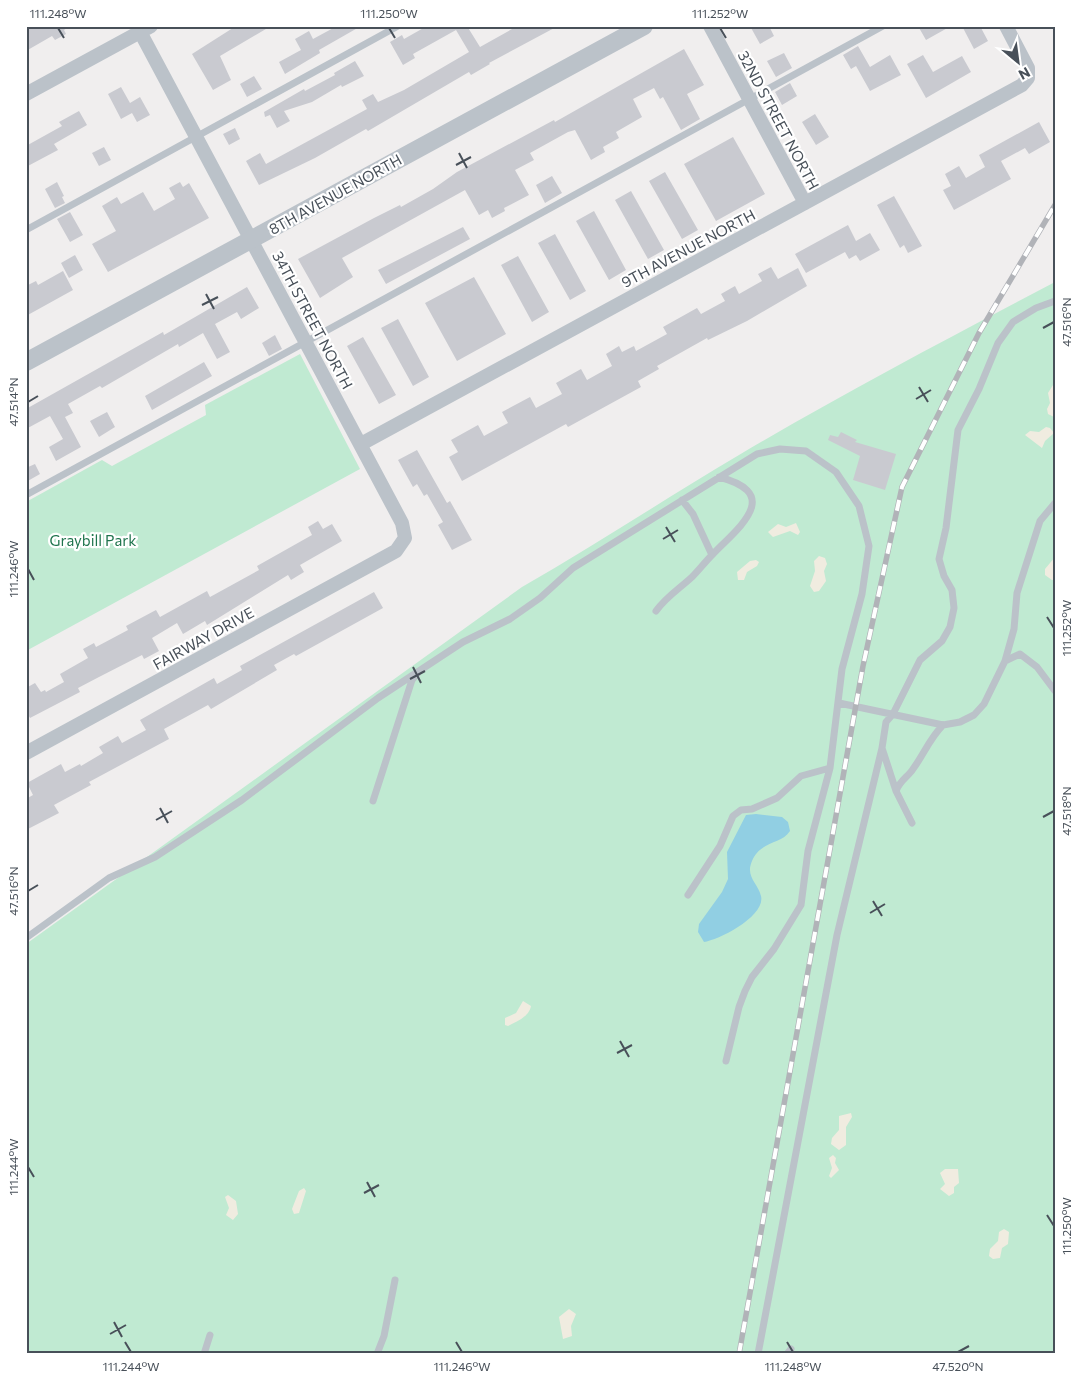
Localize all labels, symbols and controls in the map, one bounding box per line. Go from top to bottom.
text: 111.248°W [29,6,87,20]
text: 111.250°W [360,6,418,20]
text: 111.252°W [692,6,748,20]
north arrow [994,38,1044,88]
street label: 32ND STREET NORTH [735,47,823,193]
text: N [1016,64,1033,84]
street label: 8TH AVENUE NORTH [265,150,405,238]
street label: 9TH AVENUE NORTH [618,205,758,291]
street label: 34TH STREET NORTH [269,248,357,392]
text: 47.516°N [1059,297,1073,347]
text: 47.514°N [6,377,20,427]
park label: Graybill Park [50,531,136,549]
text: 111.246°W [6,540,20,598]
text: 111.252°W [1059,600,1073,656]
street label: FAIRWAY DRIVE [149,603,257,673]
text: 47.518°N [1059,786,1073,836]
text: 47.516°N [6,866,20,916]
text: 111.244°W [6,1139,20,1195]
text: 111.250°W [1059,1197,1073,1255]
text: 111.244°W [103,1359,159,1373]
text: 111.246°W [433,1359,491,1373]
text: 111.248°W [764,1359,822,1373]
text: 47.520°N [932,1359,984,1373]

